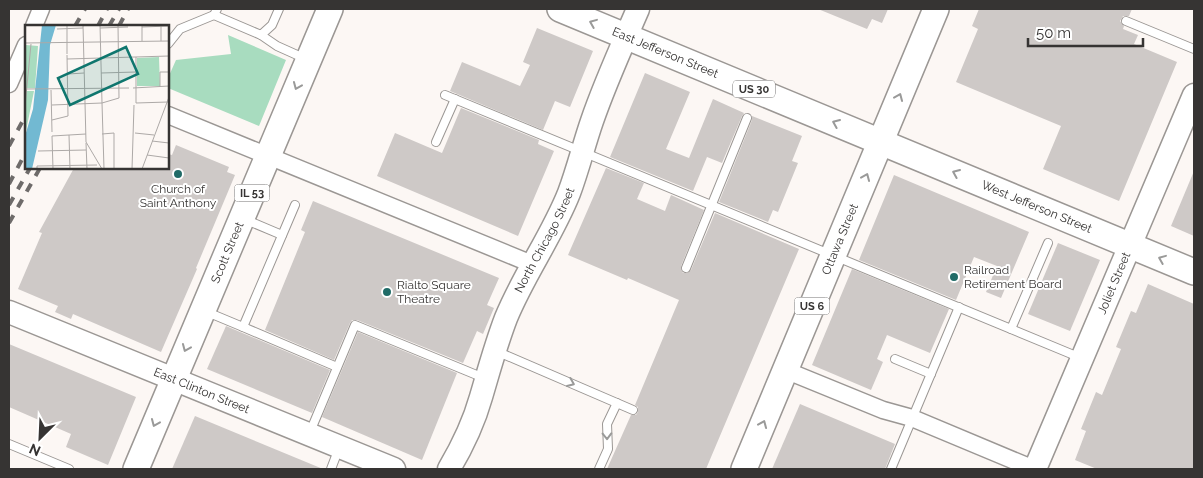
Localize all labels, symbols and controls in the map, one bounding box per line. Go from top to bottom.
scale bar [1028,15,1143,47]
one-way arrow [589,18,598,29]
street label: East Jefferson Street [610,24,720,81]
text: 50 m [1036,24,1071,42]
inset map [25,25,169,169]
road number: US 30 [733,80,775,98]
one-way arrow [293,81,303,90]
one-way arrow [893,93,904,102]
one-way arrow [832,119,841,130]
marker: Church of Saint Anthony [172,168,184,180]
one-way arrow [952,169,961,180]
one-way arrow [860,173,870,182]
street label: West Jefferson Street [979,178,1094,236]
place label: Church of Saint Anthony [140,182,217,210]
road number: IL 53 [234,184,270,202]
street label: North Chicago Street [512,186,577,295]
street label: Ottawa Street [819,201,861,277]
street label: Scott Street [208,220,246,285]
street label: Joliet Street [1095,250,1133,316]
one-way arrow [1158,254,1167,265]
place label: Railroad Retirement Board [964,263,1062,291]
marker: Railroad Retirement Board [948,271,960,283]
place label: Rialto Square Theatre [397,278,471,306]
marker: Rialto Square Theatre [381,286,393,298]
road number: US 6 [794,298,830,314]
one-way arrow [182,343,192,352]
street label: East Clinton Street [152,365,252,416]
one-way arrow [566,377,575,388]
north arrow [15,413,65,463]
one-way arrow [150,418,161,427]
one-way arrow [756,420,767,429]
one-way arrow [602,432,613,440]
text: N [27,440,43,459]

